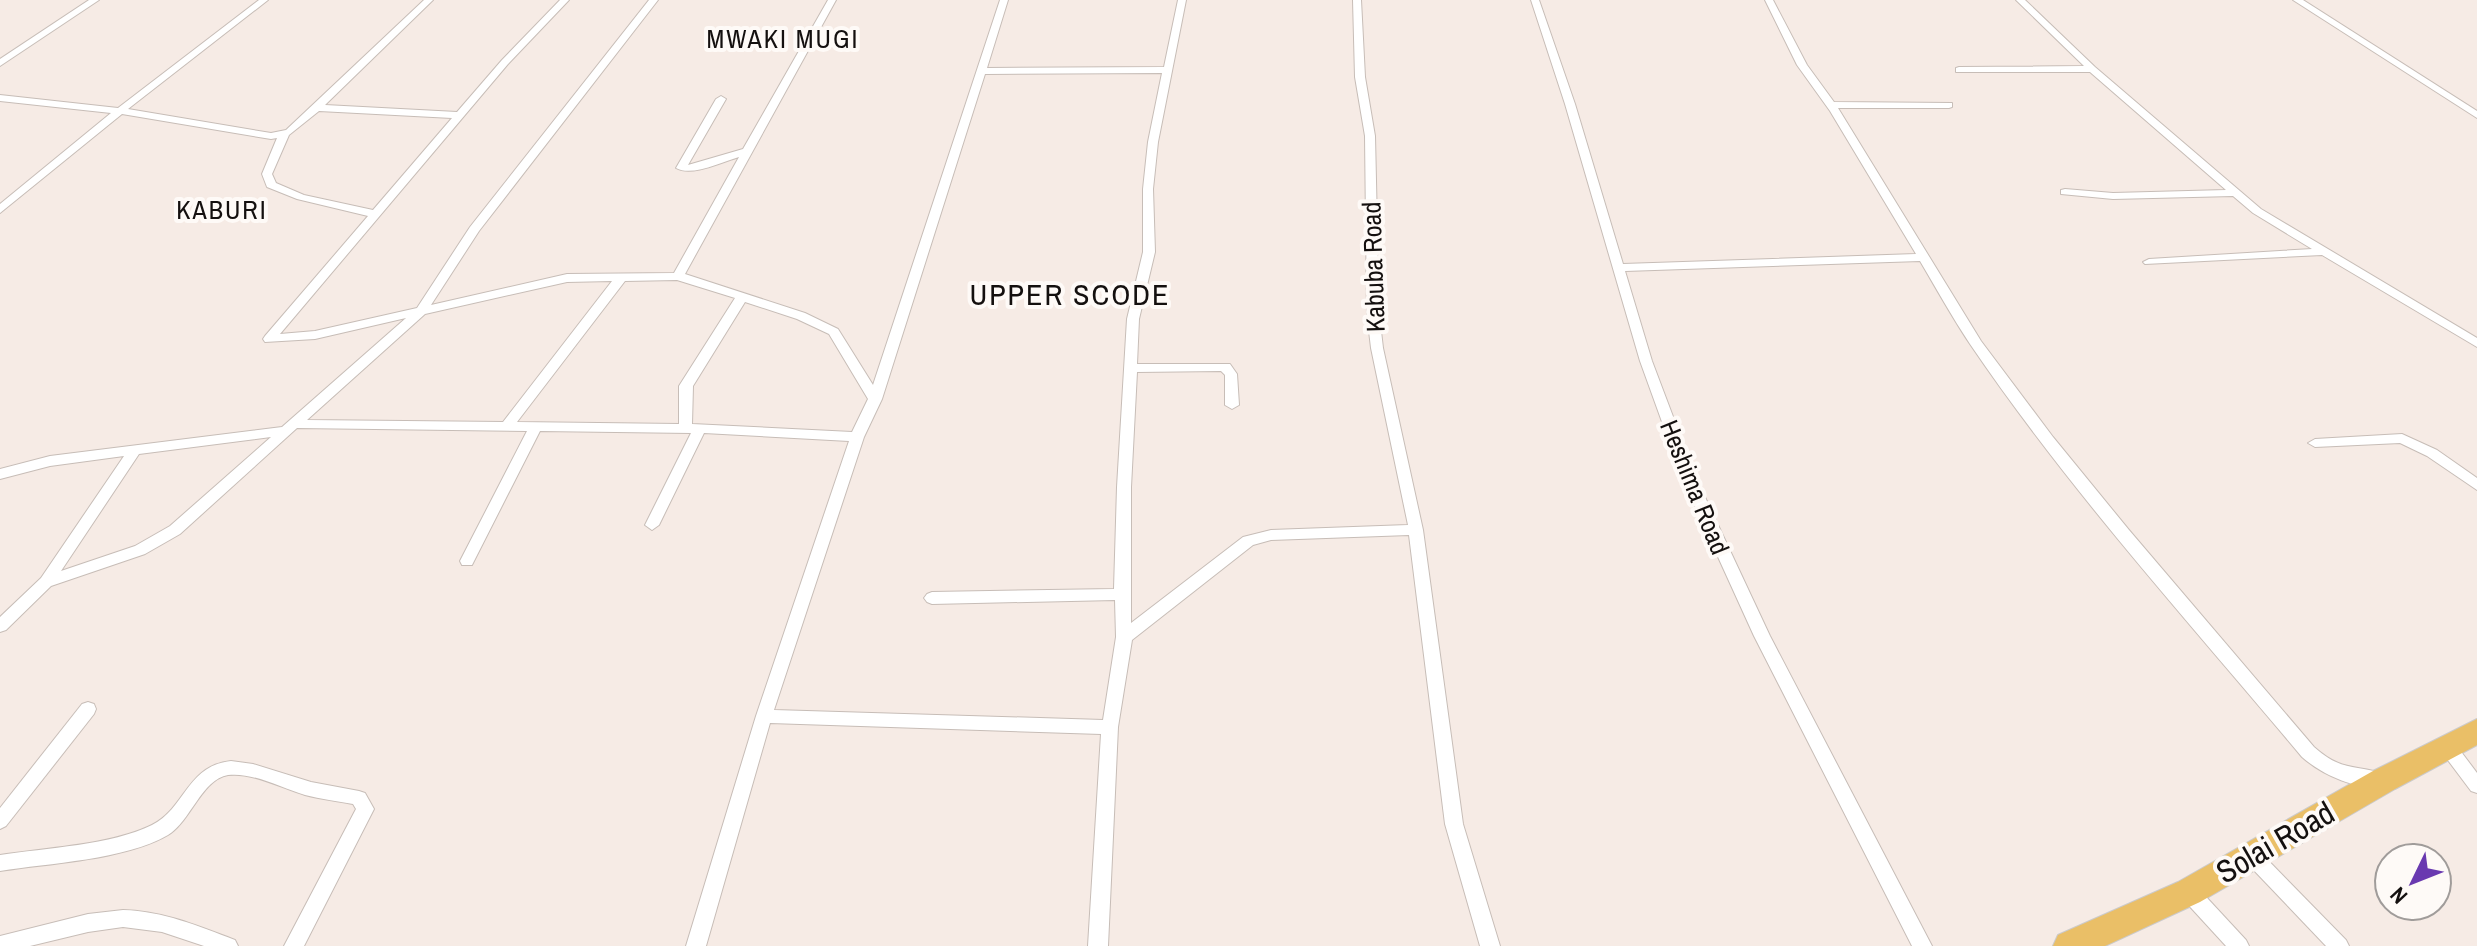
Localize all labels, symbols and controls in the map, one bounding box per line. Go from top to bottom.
district label: MWAKI MUGI [706,21,860,56]
district label: KABURI [176,192,268,227]
street label: Kabuba Road [1353,201,1393,333]
district label: UPPER SCODE [969,274,1171,314]
street label: Heshima Road [1652,415,1738,559]
street label: Solai Road [2208,791,2342,893]
north arrow [2373,842,2453,922]
text: N [2383,881,2414,911]

